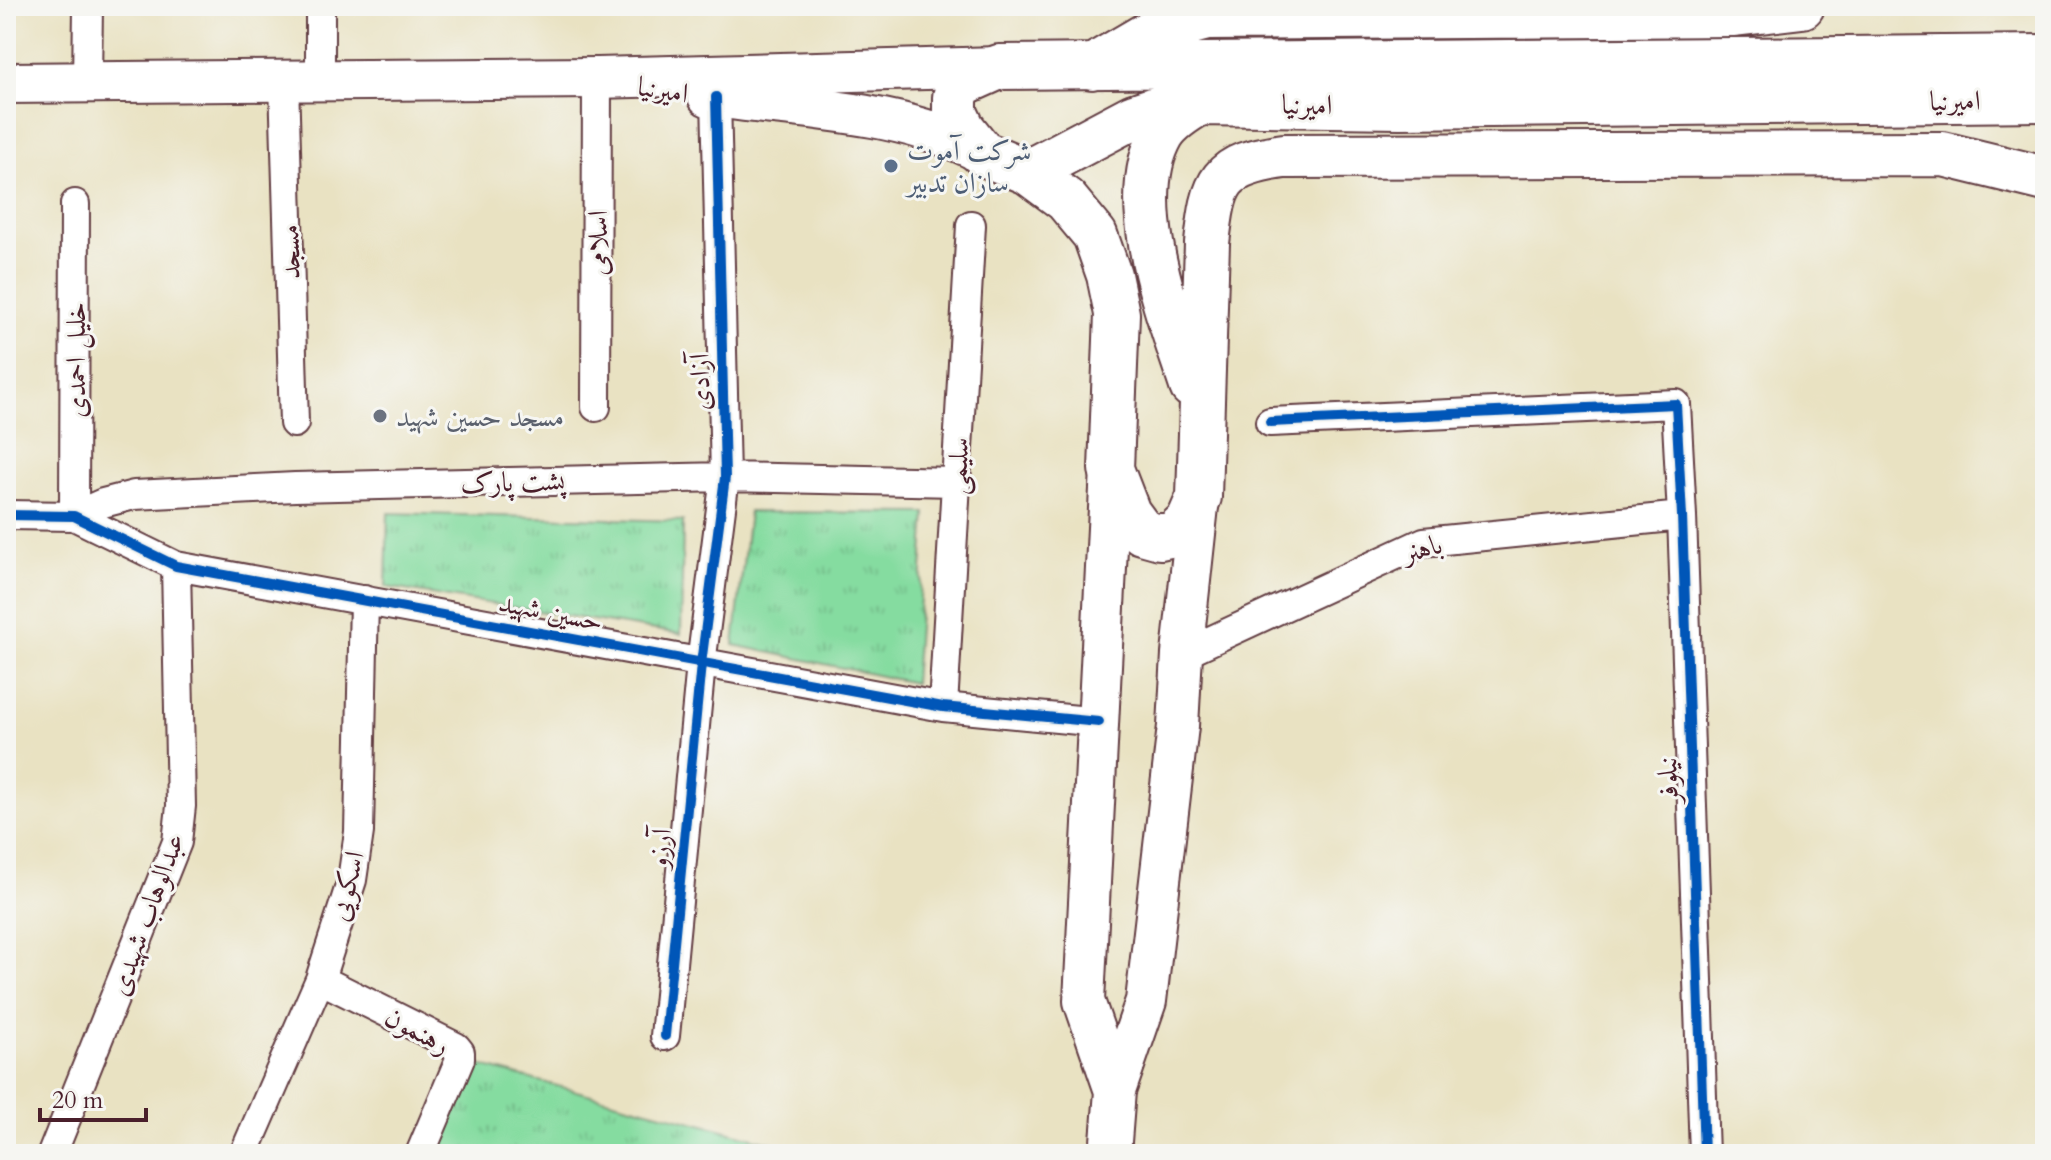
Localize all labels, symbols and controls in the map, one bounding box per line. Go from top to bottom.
street label: امیرنیا [635,67,691,113]
street label: امیرنیا [1929,82,1981,120]
street label: امیرنیا [1281,86,1333,124]
place label: شرکت آموت سازان تدبیر [904,132,1031,202]
marker: شرکت آموت سازان تدبیر [882,157,900,175]
street label: اسلامی [579,210,617,276]
street label: مسجد [270,224,310,280]
street label: خلیل احمدی [57,302,95,418]
street label: آزادی [680,350,719,411]
place label: مسجد حسین شهید [396,398,564,436]
marker: مسجد حسین شهید [371,407,389,425]
street label: سلیمی [938,436,978,496]
street label: پشت پارک [460,462,568,503]
street label: باهنر [1395,525,1447,574]
street label: حسین شهید [495,583,606,641]
street label: نیلوفر [1648,756,1688,807]
street label: آرزو [639,824,681,873]
street label: عبدالوهاب شهیدی [100,828,194,1001]
street label: اسکویی [320,847,374,925]
street label: رهنمون [378,998,457,1064]
scale bar [40,1072,146,1122]
text: 20 m [52,1084,104,1117]

